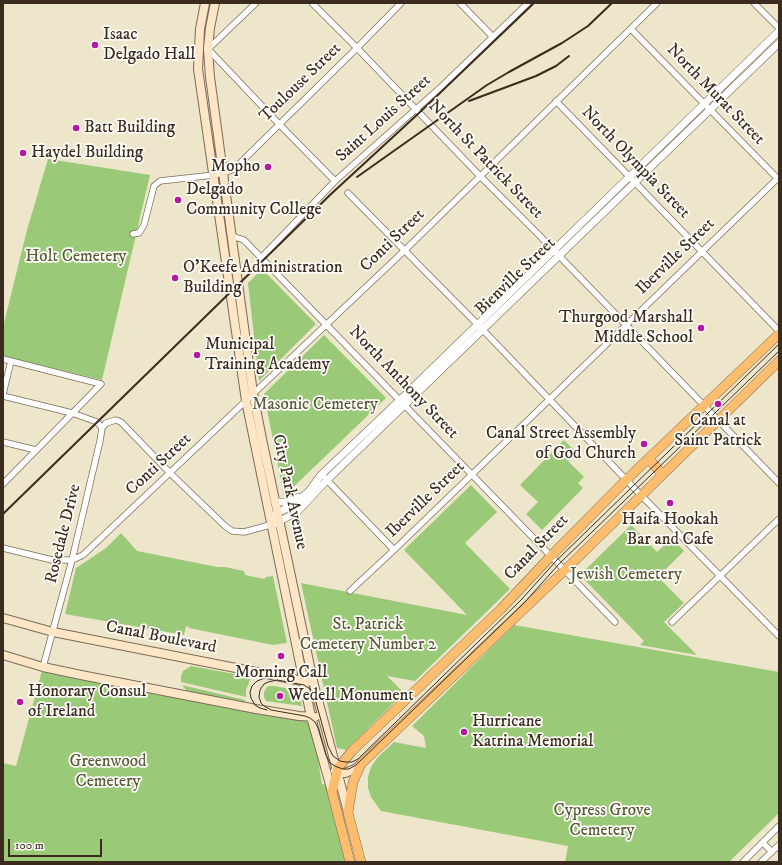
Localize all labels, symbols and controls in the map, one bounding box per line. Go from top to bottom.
place label: Isaac Delgado Hall [103,25,195,65]
street label: Toulouse Street [256,39,346,127]
marker: Isaac Delgado Hall [90,40,100,50]
street label: North Murat Street [662,40,768,150]
street label: Saint Louis Street [332,71,436,167]
street label: North St Patrick Street [423,96,547,224]
street label: North Olympia Street [576,103,694,223]
place label: Batt Building [84,118,175,138]
marker: Batt Building [71,123,81,133]
place label: Haydel Building [31,143,143,163]
marker: Haydel Building [18,148,28,158]
place label: Mopho [211,157,260,177]
marker: Mopho [263,162,273,172]
place label: Delgado Community College [186,180,322,220]
marker: Delgado Community College [173,195,183,205]
street label: Conti Street [356,205,430,277]
street label: Iberville Street [632,214,720,300]
street label: Bienville Street [472,234,560,320]
park label: Holt Cemetery [25,247,127,267]
place label: O'Keefe Administration Building [183,258,343,298]
marker: O'Keefe Administration Building [170,273,180,283]
place label: Thurgood Marshall Middle School [559,308,693,348]
street label: North Anthony Street [344,322,462,444]
marker: Thurgood Marshall Middle School [696,323,706,333]
place label: Municipal Training Academy [205,335,330,375]
marker: Municipal Training Academy [192,350,202,360]
park label: Masonic Cemetery [252,395,378,415]
marker: Canal at Saint Patrick [713,399,723,409]
place label: Canal at Saint Patrick [674,411,762,451]
place label: Canal Street Assembly of God Church [486,424,636,464]
street label: Conti Street [122,430,196,500]
street label: City Park Avenue [267,433,311,551]
marker: Canal Street Assembly of God Church [639,439,649,449]
street label: Iberville Street [382,457,470,543]
street label: Rosedale Drive [42,482,86,586]
marker: Haifa Hookah Bar and Cafe [665,498,675,508]
place label: Haifa Hookah Bar and Cafe [621,510,719,550]
street label: Canal Street [501,511,573,585]
park label: Jewish Cemetery [570,565,682,585]
park label: St. Patrick Cemetery Number 2 [300,615,436,655]
street label: Canal Boulevard [104,617,218,659]
marker: Morning Call [276,651,286,661]
place label: Morning Call [235,663,327,683]
place label: Honorary Consul of Ireland [28,682,146,722]
place label: Wedell Monument [288,686,414,706]
marker: Wedell Monument [275,691,285,701]
marker: Honorary Consul of Ireland [15,697,25,707]
place label: Hurricane Katrina Memorial [472,712,593,752]
marker: Hurricane Katrina Memorial [459,727,469,737]
park label: Greenwood Cemetery [70,752,146,792]
park label: Cypress Grove Cemetery [553,801,651,841]
scale bar [10,831,104,857]
text: 100 m [15,838,44,853]

